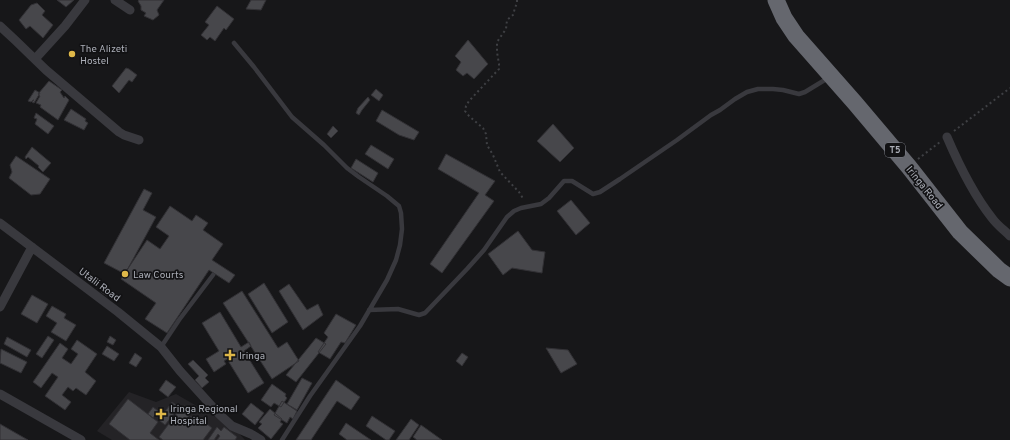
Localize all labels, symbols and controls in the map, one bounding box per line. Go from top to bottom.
place label: The Alizeti Hostel [80,43,127,68]
marker: The Alizeti Hostel [67,49,77,59]
road number: T5 [885,143,905,157]
street label: Iringa Road [903,164,945,212]
street label: Utalii Road [76,265,123,305]
marker: Law Courts [120,269,130,279]
place label: Law Courts [133,269,184,282]
marker: Iringa [224,349,236,361]
place label: Iringa [239,350,265,363]
place label: Iringa Regional Hospital [170,403,238,428]
marker: Iringa Regional Hospital [155,408,167,420]

